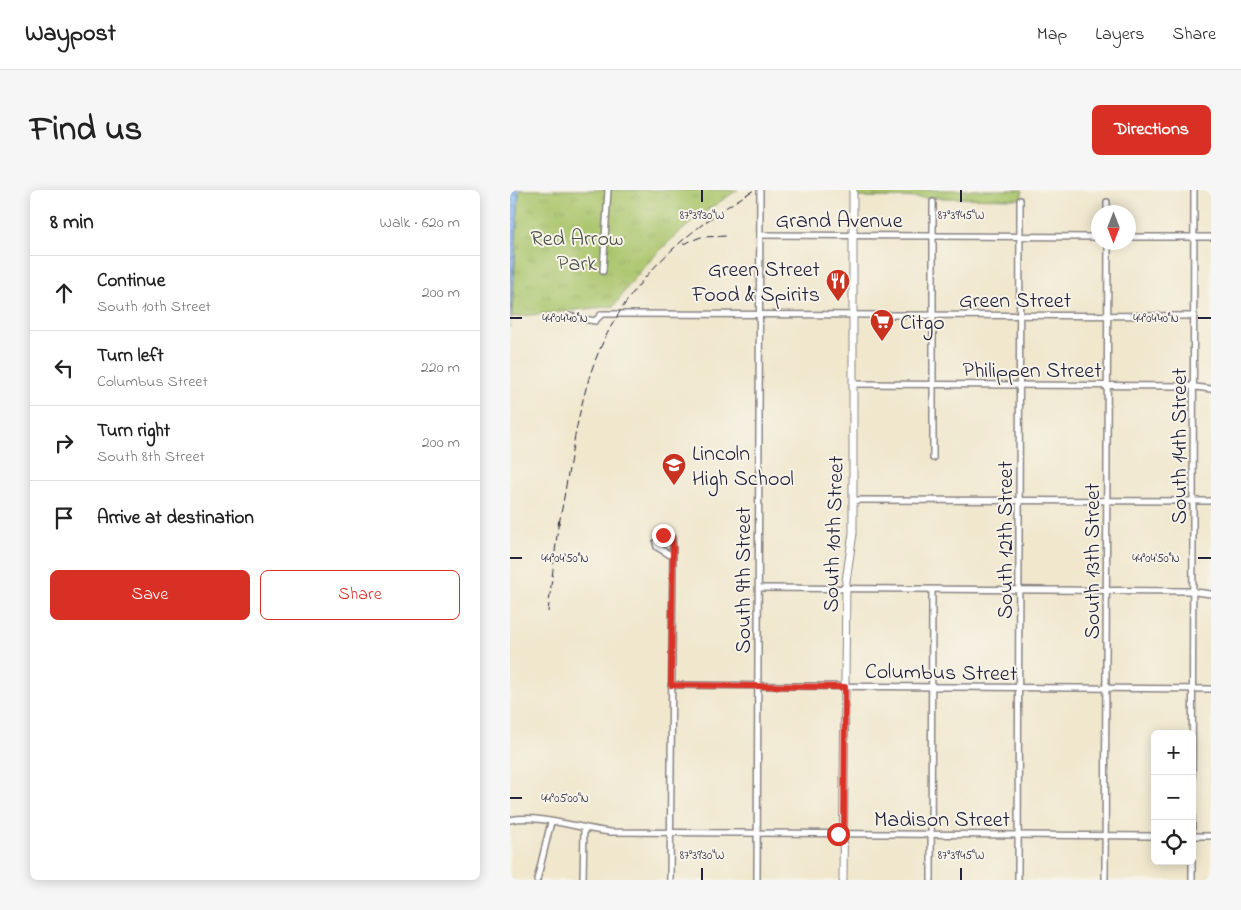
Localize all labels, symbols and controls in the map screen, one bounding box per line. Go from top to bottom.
text: Waypost [25,17,116,52]
text: Map [1037,22,1067,48]
text: Layers [1095,22,1145,48]
text: Share [1173,22,1216,48]
text: Find us [30,105,142,156]
button: Directions [1092,105,1211,155]
north arrow [1091,205,1136,250]
street label: Grand Avenue [776,206,903,238]
text: 87°39'30"W [680,207,724,225]
text: 87°39'45"W [938,207,984,225]
text: 8 min [50,208,94,238]
text: Walk · 620 m [380,211,460,235]
park label: Red Arrow Park [531,224,623,281]
place label: Green Street Food & Spirits [691,255,821,312]
text: Continue [97,268,165,295]
restaurant icon: Green Street Food & Spirits [825,268,851,302]
icon: ahead [50,279,78,307]
text: 200 m [422,281,460,305]
street label: Green Street [959,286,1072,318]
text: South 10th Street [97,295,211,319]
supermarket icon: Citgo [869,308,895,342]
place label: Citgo [900,308,945,341]
text: 44°04'40"N [542,310,588,328]
text: 44°04'40"N [1133,310,1179,328]
text: Turn left [97,343,164,370]
icon: left [50,354,78,382]
text: 220 m [421,356,460,380]
street label: Philippen Street [962,356,1102,388]
street label: South 14th Street [1165,367,1197,524]
text: Columbus Street [97,370,208,394]
text: Turn right [97,418,170,445]
icon: right [50,429,78,457]
text: 200 m [422,431,460,455]
place label: Lincoln High School [692,439,794,497]
text: South 8th Street [97,445,205,469]
school or university icon: Lincoln High School [661,452,687,486]
street label: South 10th Street [816,455,854,613]
street label: South 12th Street [991,460,1023,619]
street label: South 13th Street [1078,482,1110,639]
icon: arrive [50,504,78,532]
text: Arrive at destination [97,505,254,532]
street label: South 9th Street [729,506,761,653]
route end [652,524,675,547]
text: 44°04'50"N [541,550,589,568]
text: 44°04'50"N [1132,550,1180,568]
button: Save [50,570,250,620]
button: Share [260,570,460,620]
street label: Columbus Street [864,657,1018,691]
map controls [1151,730,1196,865]
button: + [1151,730,1196,775]
button: − [1151,775,1196,820]
text: 44°05'00"N [541,790,589,808]
street label: Madison Street [874,805,1011,837]
button: locate [1151,820,1196,865]
route start [827,823,850,846]
text: 87°39'30"W [680,847,724,865]
text: 87°39'45"W [938,847,984,865]

